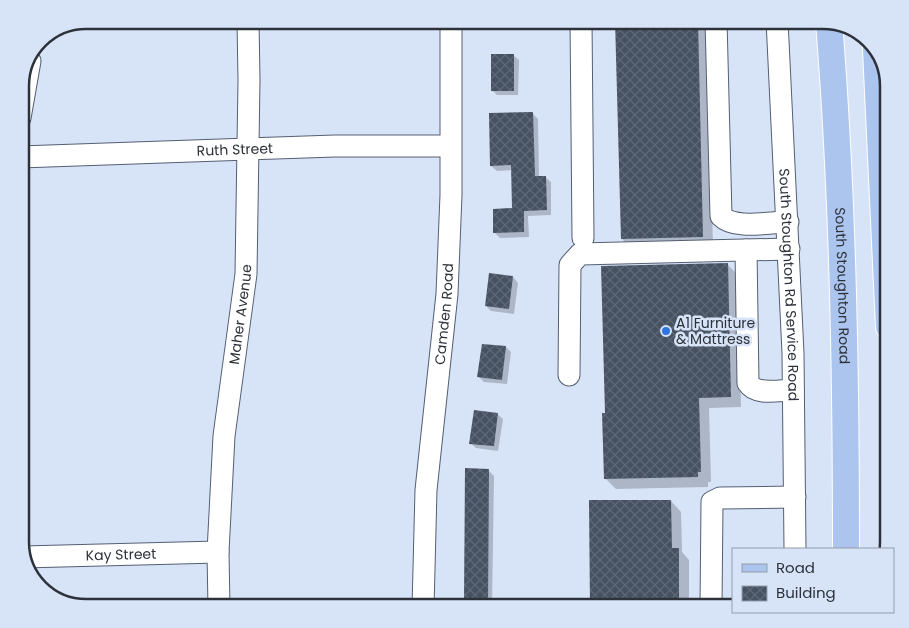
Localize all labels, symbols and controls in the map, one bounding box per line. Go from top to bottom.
street label: Ruth Street [196,138,273,161]
street label: South Stoughton Rd Service Road [774,168,803,401]
street label: South Stoughton Road [830,207,855,364]
street label: Camden Road [429,263,458,366]
street label: Maher Avenue [224,264,256,366]
place label: A1 Furniture & Mattress [676,313,756,349]
marker: A1 Furniture & Mattress [660,325,672,337]
street label: Kay Street [85,544,156,565]
legend [732,548,894,613]
text: Road [776,557,815,578]
text: Building [776,582,836,603]

